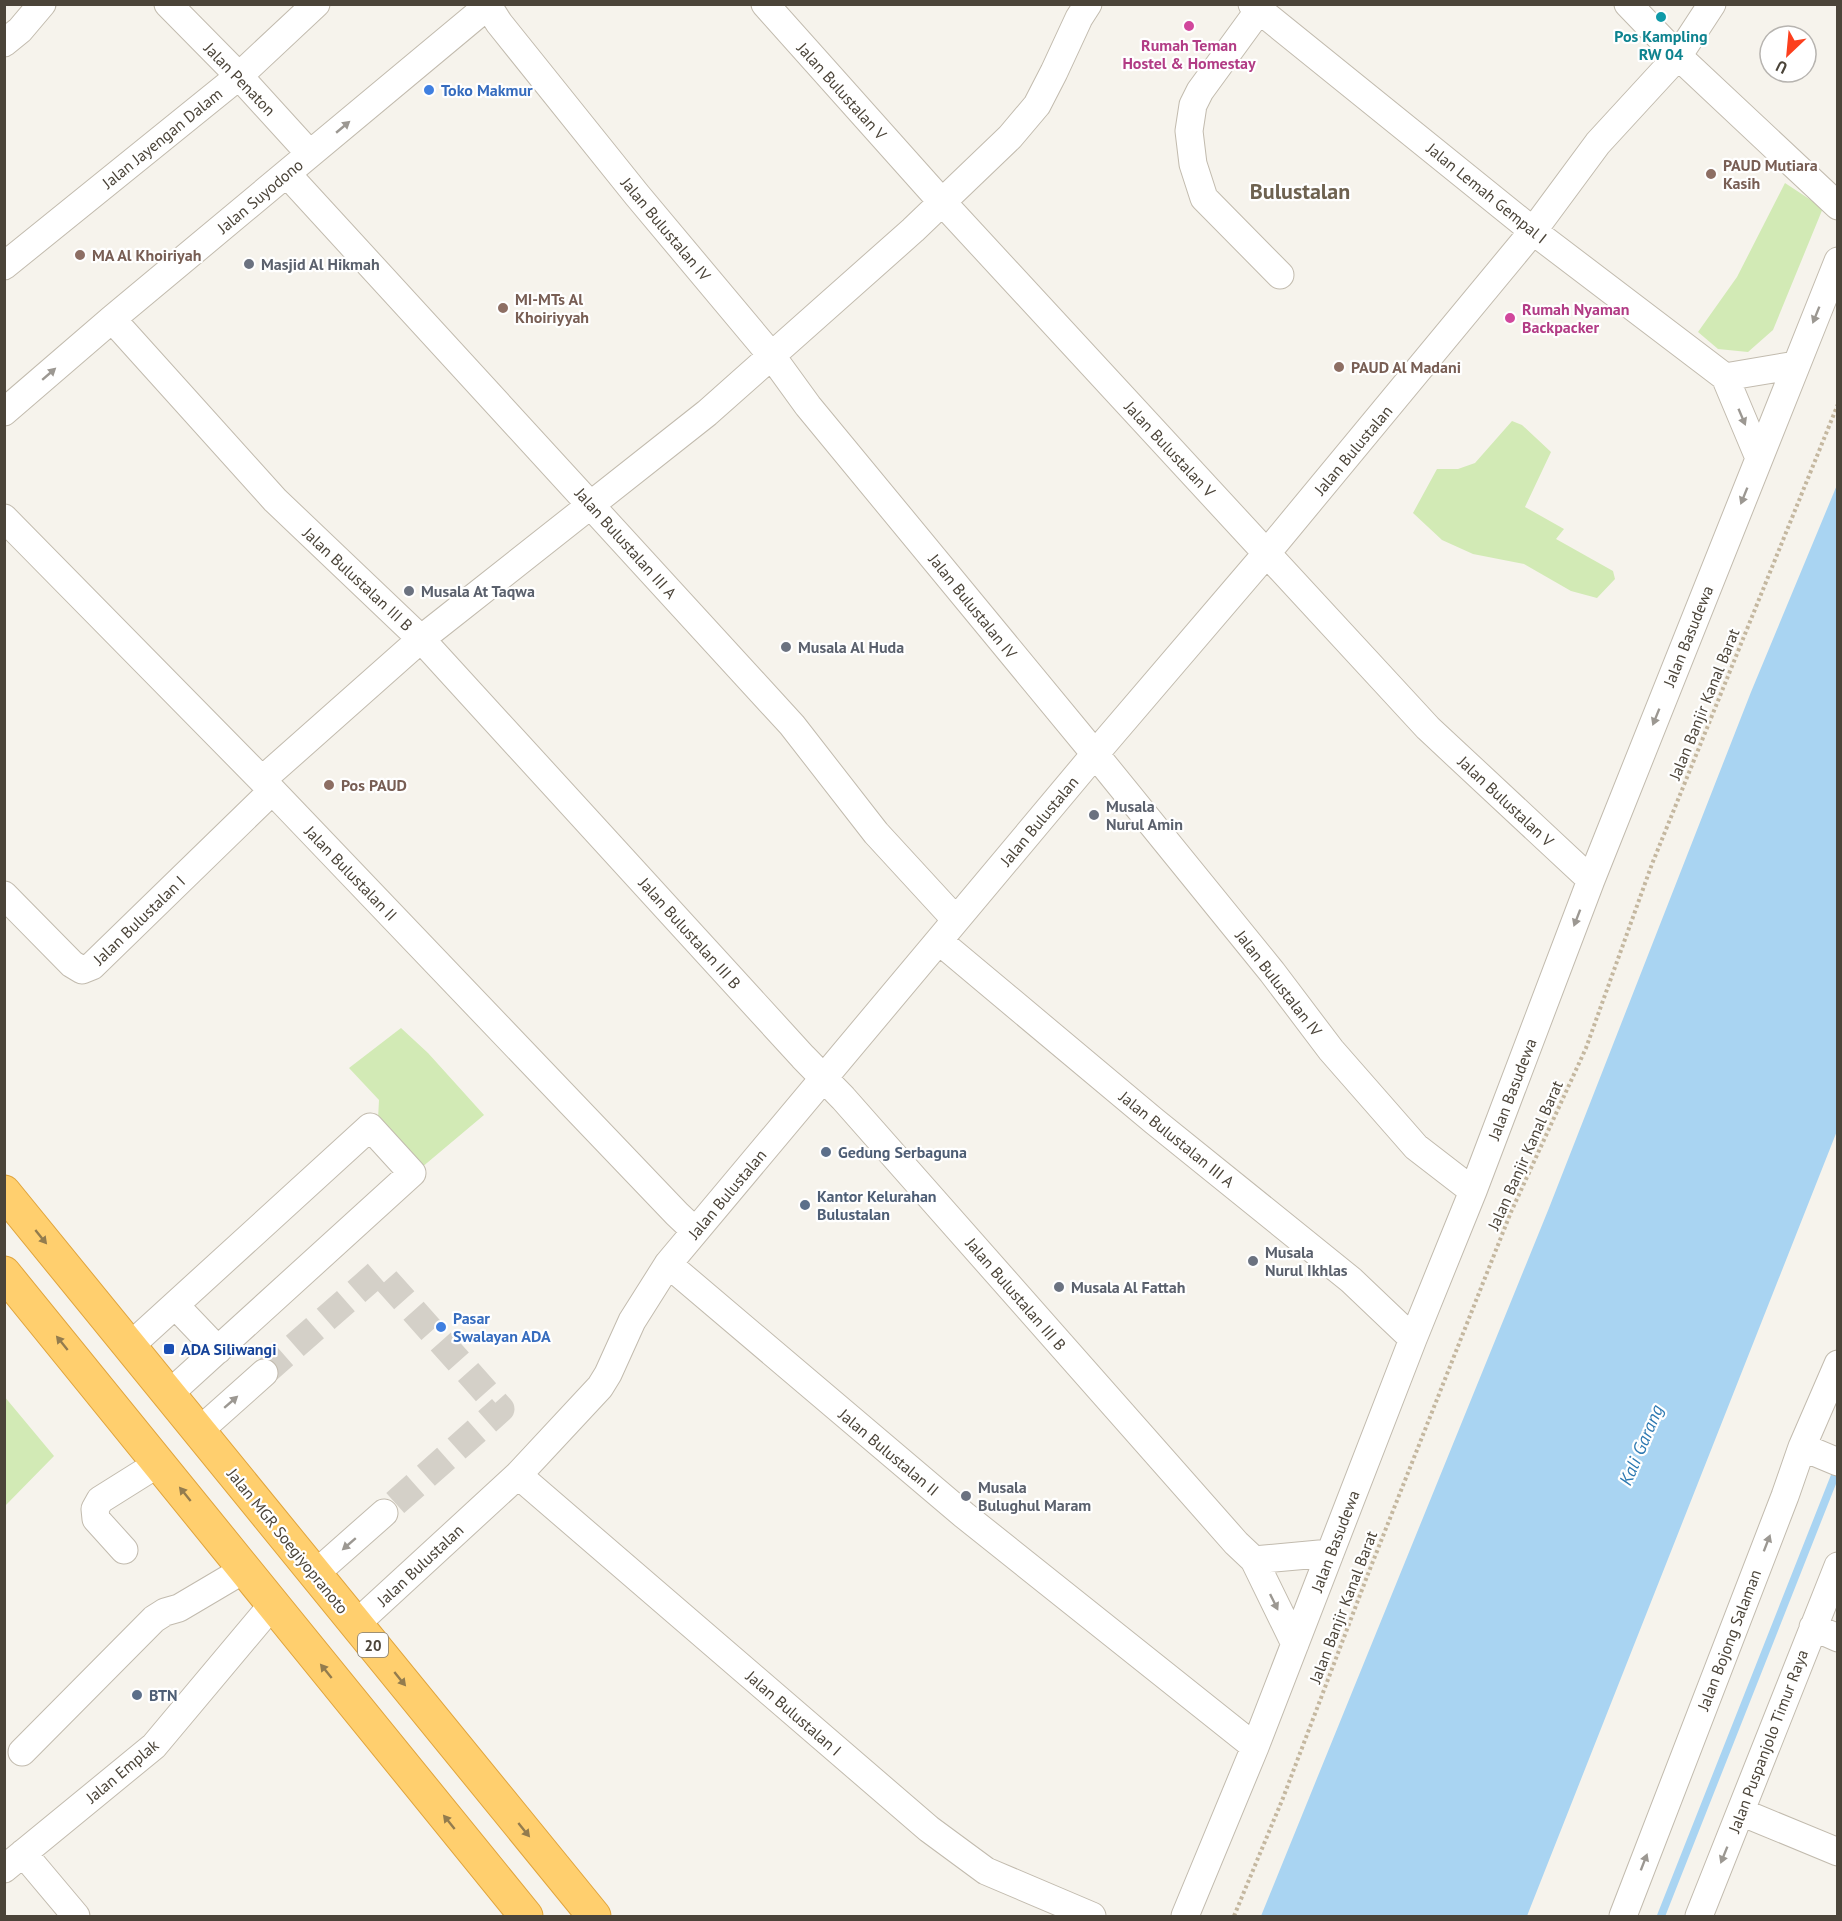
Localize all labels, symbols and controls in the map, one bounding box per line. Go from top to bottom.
marker: Pos Kampling RW 04 [1654,10,1668,24]
marker: Rumah Teman Hostel & Homestay [1182,19,1196,33]
north arrow [1758,24,1818,84]
place label: Pos Kampling RW 04 [1614,26,1708,64]
place label: Rumah Teman Hostel & Homestay [1122,35,1256,73]
street label: Jalan Penaton [199,38,280,120]
street label: Jalan Bulustalan V [792,38,891,144]
text: U [1773,56,1790,79]
place label: Toko Makmur [441,80,533,100]
street label: Jalan Jayengan Dalam [97,83,226,193]
marker: Toko Makmur [422,83,436,97]
one-way arrow [335,121,350,134]
street label: Jalan Lemah Gempal I [1422,138,1551,248]
street label: Jalan Suyodono [212,154,307,238]
place label: PAUD Mutiara Kasih [1723,155,1818,193]
marker: PAUD Mutiara Kasih [1704,167,1718,181]
street label: Jalan Bulustalan IV [616,172,716,286]
district label: Bulustalan [1250,177,1350,205]
place label: MA Al Khoiriyah [92,245,201,265]
marker: MA Al Khoiriyah [73,248,87,262]
place label: Masjid Al Hikmah [261,254,380,274]
marker: Masjid Al Hikmah [242,257,256,271]
place label: MI-MTs Al Khoiriyyah [515,289,589,327]
place label: Rumah Nyaman Backpacker [1522,299,1629,337]
marker: MI-MTs Al Khoiriyyah [496,301,510,315]
one-way arrow [1811,307,1821,325]
marker: Rumah Nyaman Backpacker [1503,311,1517,325]
place label: PAUD Al Madani [1351,357,1461,377]
marker: PAUD Al Madani [1332,360,1346,374]
one-way arrow [41,368,56,381]
street label: Jalan Bulustalan V [1120,396,1220,502]
street label: Jalan Bulustalan [1309,401,1396,500]
one-way arrow [1737,409,1747,427]
street label: Jalan Bulustalan III A [570,483,681,603]
one-way arrow [1738,488,1748,506]
street label: Jalan Bulustalan III B [298,522,417,635]
street label: Jalan Bulustalan IV [924,549,1022,663]
place label: Musala At Taqwa [421,581,535,601]
street label: Jalan Basudewa [1658,583,1717,690]
marker: Musala At Taqwa [402,584,416,598]
street label: Jalan Banjir Kanal Barat [1664,625,1744,784]
place label: Musala Al Huda [798,637,904,657]
marker: Musala Al Huda [779,640,793,654]
one-way arrow [1651,708,1661,726]
street label: Jalan Bulustalan V [1453,751,1559,851]
street label: Jalan Bulustalan [995,772,1082,871]
place label: Pos PAUD [341,775,407,795]
marker: Pos PAUD [322,778,336,792]
place label: Musala Nurul Amin [1106,796,1183,834]
marker: Musala Nurul Amin [1087,808,1101,822]
street label: Jalan Bulustalan II [300,821,401,925]
street label: Jalan Bulustalan I [88,871,189,970]
street label: Jalan Bulustalan III B [634,873,745,993]
one-way arrow [1571,909,1581,927]
street label: Jalan Bulustalan IV [1231,925,1327,1041]
street label: Jalan Basudewa [1483,1035,1541,1144]
street label: Jalan Banjir Kanal Barat [1483,1077,1567,1234]
street label: Jalan Bulustalan III A [1115,1086,1239,1192]
place label: Gedung Serbaguna [838,1142,967,1162]
street label: Jalan Bulustalan [683,1145,770,1244]
marker: Gedung Serbaguna [819,1145,833,1159]
place label: Kantor Kelurahan Bulustalan [817,1186,937,1224]
marker: Kantor Kelurahan Bulustalan [798,1198,812,1212]
one-way arrow [35,1230,47,1245]
street label: Jalan Bulustalan III B [961,1233,1070,1354]
place label: Musala Nurul Ikhlas [1265,1242,1348,1280]
marker: Musala Nurul Ikhlas [1246,1254,1260,1268]
place label: Musala Al Fattah [1071,1277,1185,1297]
marker: Musala Al Fattah [1052,1280,1066,1294]
place label: Pasar Swalayan ADA [453,1308,551,1346]
marker: Pasar Swalayan ADA [434,1320,448,1334]
one-way arrow [55,1335,68,1351]
place label: ADA Siliwangi [181,1339,276,1359]
marker: ADA Siliwangi [162,1342,176,1356]
one-way arrow [224,1395,239,1409]
water label: Kali Garang [1614,1401,1668,1489]
street label: Jalan Bulustalan II [834,1404,943,1500]
street label: Jalan MGR Soegiyopranoto [223,1463,353,1618]
place label: Musala Bulughul Maram [978,1477,1091,1515]
one-way arrow [178,1486,191,1502]
street label: Jalan Basudewa [1306,1487,1364,1596]
marker: Musala Bulughul Maram [959,1489,973,1503]
street label: Jalan Bulustalan [372,1520,467,1611]
street label: Jalan Banjir Kanal Barat [1304,1528,1381,1687]
one-way arrow [1763,1534,1772,1552]
one-way arrow [341,1537,357,1550]
street label: Jalan Bojong Salaman [1693,1567,1765,1714]
one-way arrow [1269,1593,1279,1611]
road number: 20 [358,1633,388,1657]
street label: Jalan Puspanjolo Timur Raya [1723,1647,1812,1836]
one-way arrow [321,1663,333,1678]
street label: Jalan Bulustalan I [741,1665,846,1760]
one-way arrow [394,1671,407,1687]
place label: BTN [149,1685,178,1705]
marker: BTN [130,1688,144,1702]
street label: Jalan Emplak [81,1735,163,1808]
one-way arrow [443,1814,456,1830]
one-way arrow [517,1822,530,1838]
one-way arrow [1719,1846,1728,1864]
one-way arrow [1640,1853,1649,1871]

